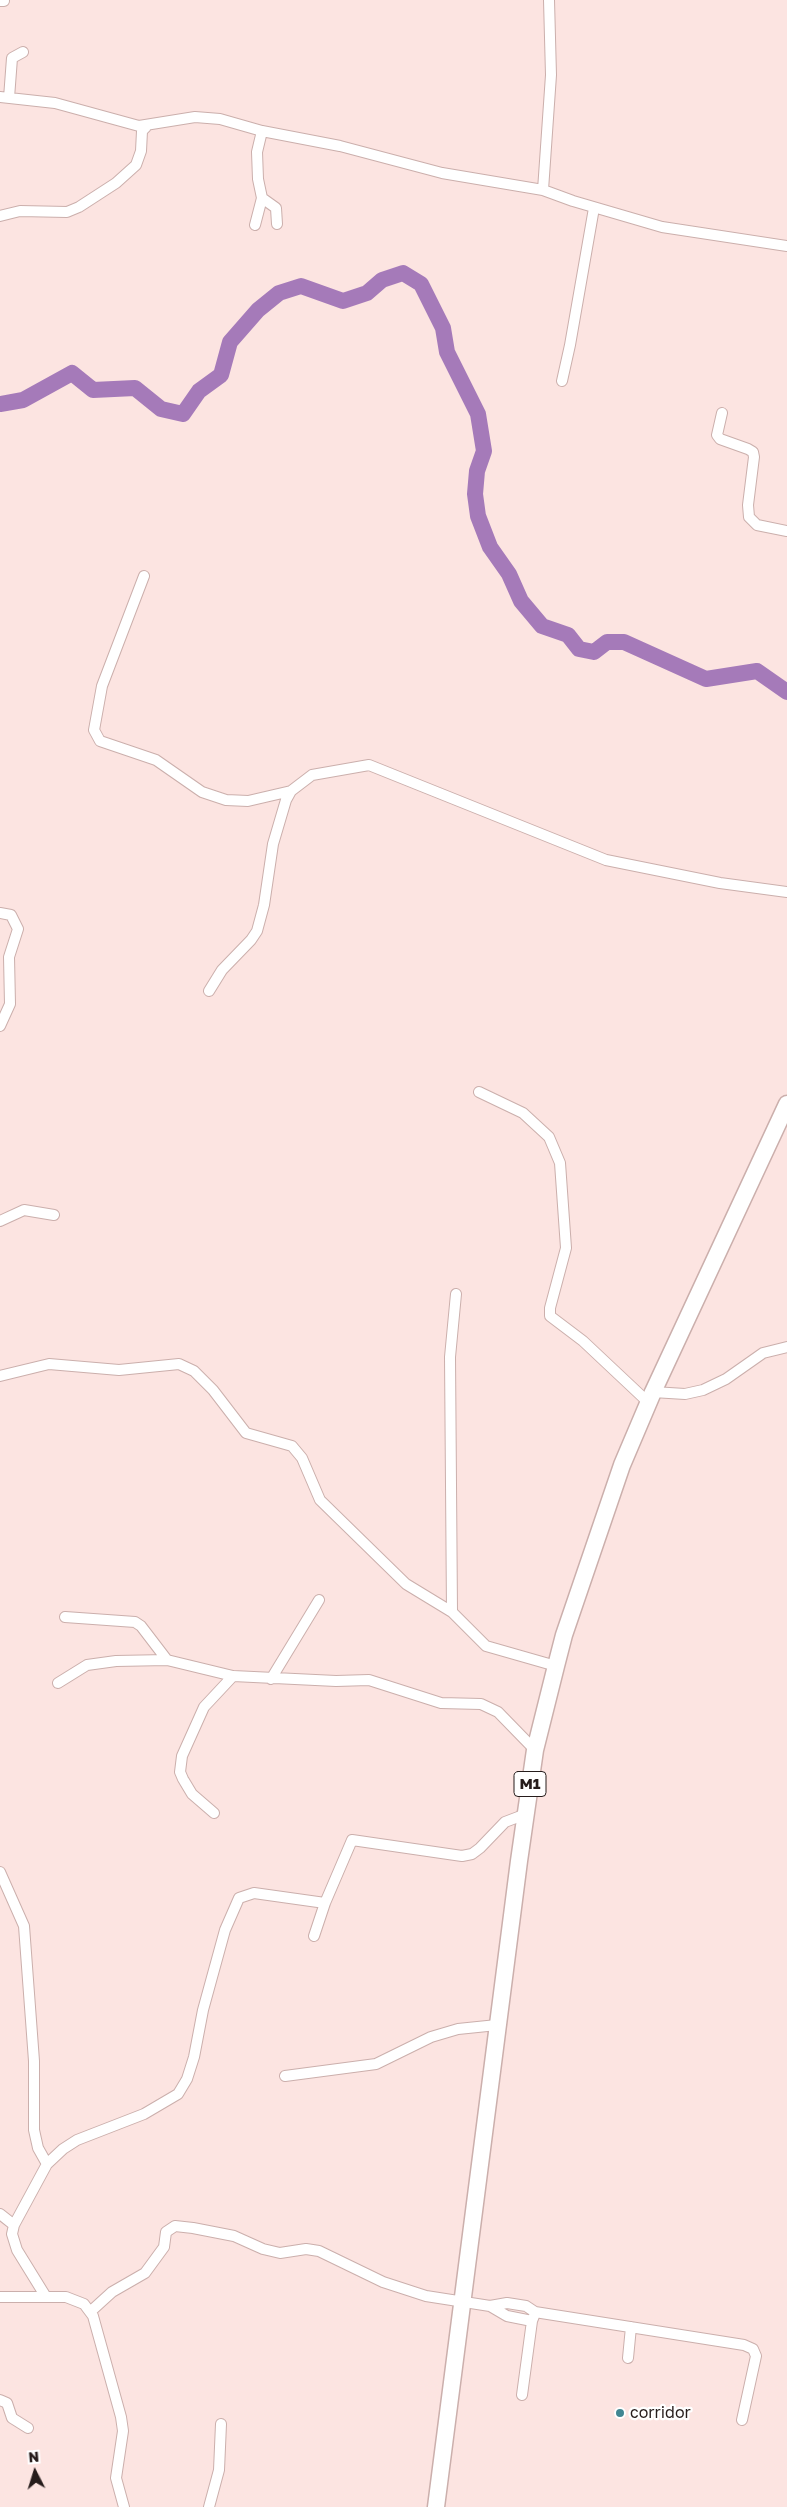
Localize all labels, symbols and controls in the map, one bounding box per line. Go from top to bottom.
road number: M1 [514,1772,546,1796]
place label: corridor [630,2403,691,2423]
marker: corridor [614,2407,626,2419]
north arrow [10,2447,60,2497]
text: N [28,2448,40,2465]

